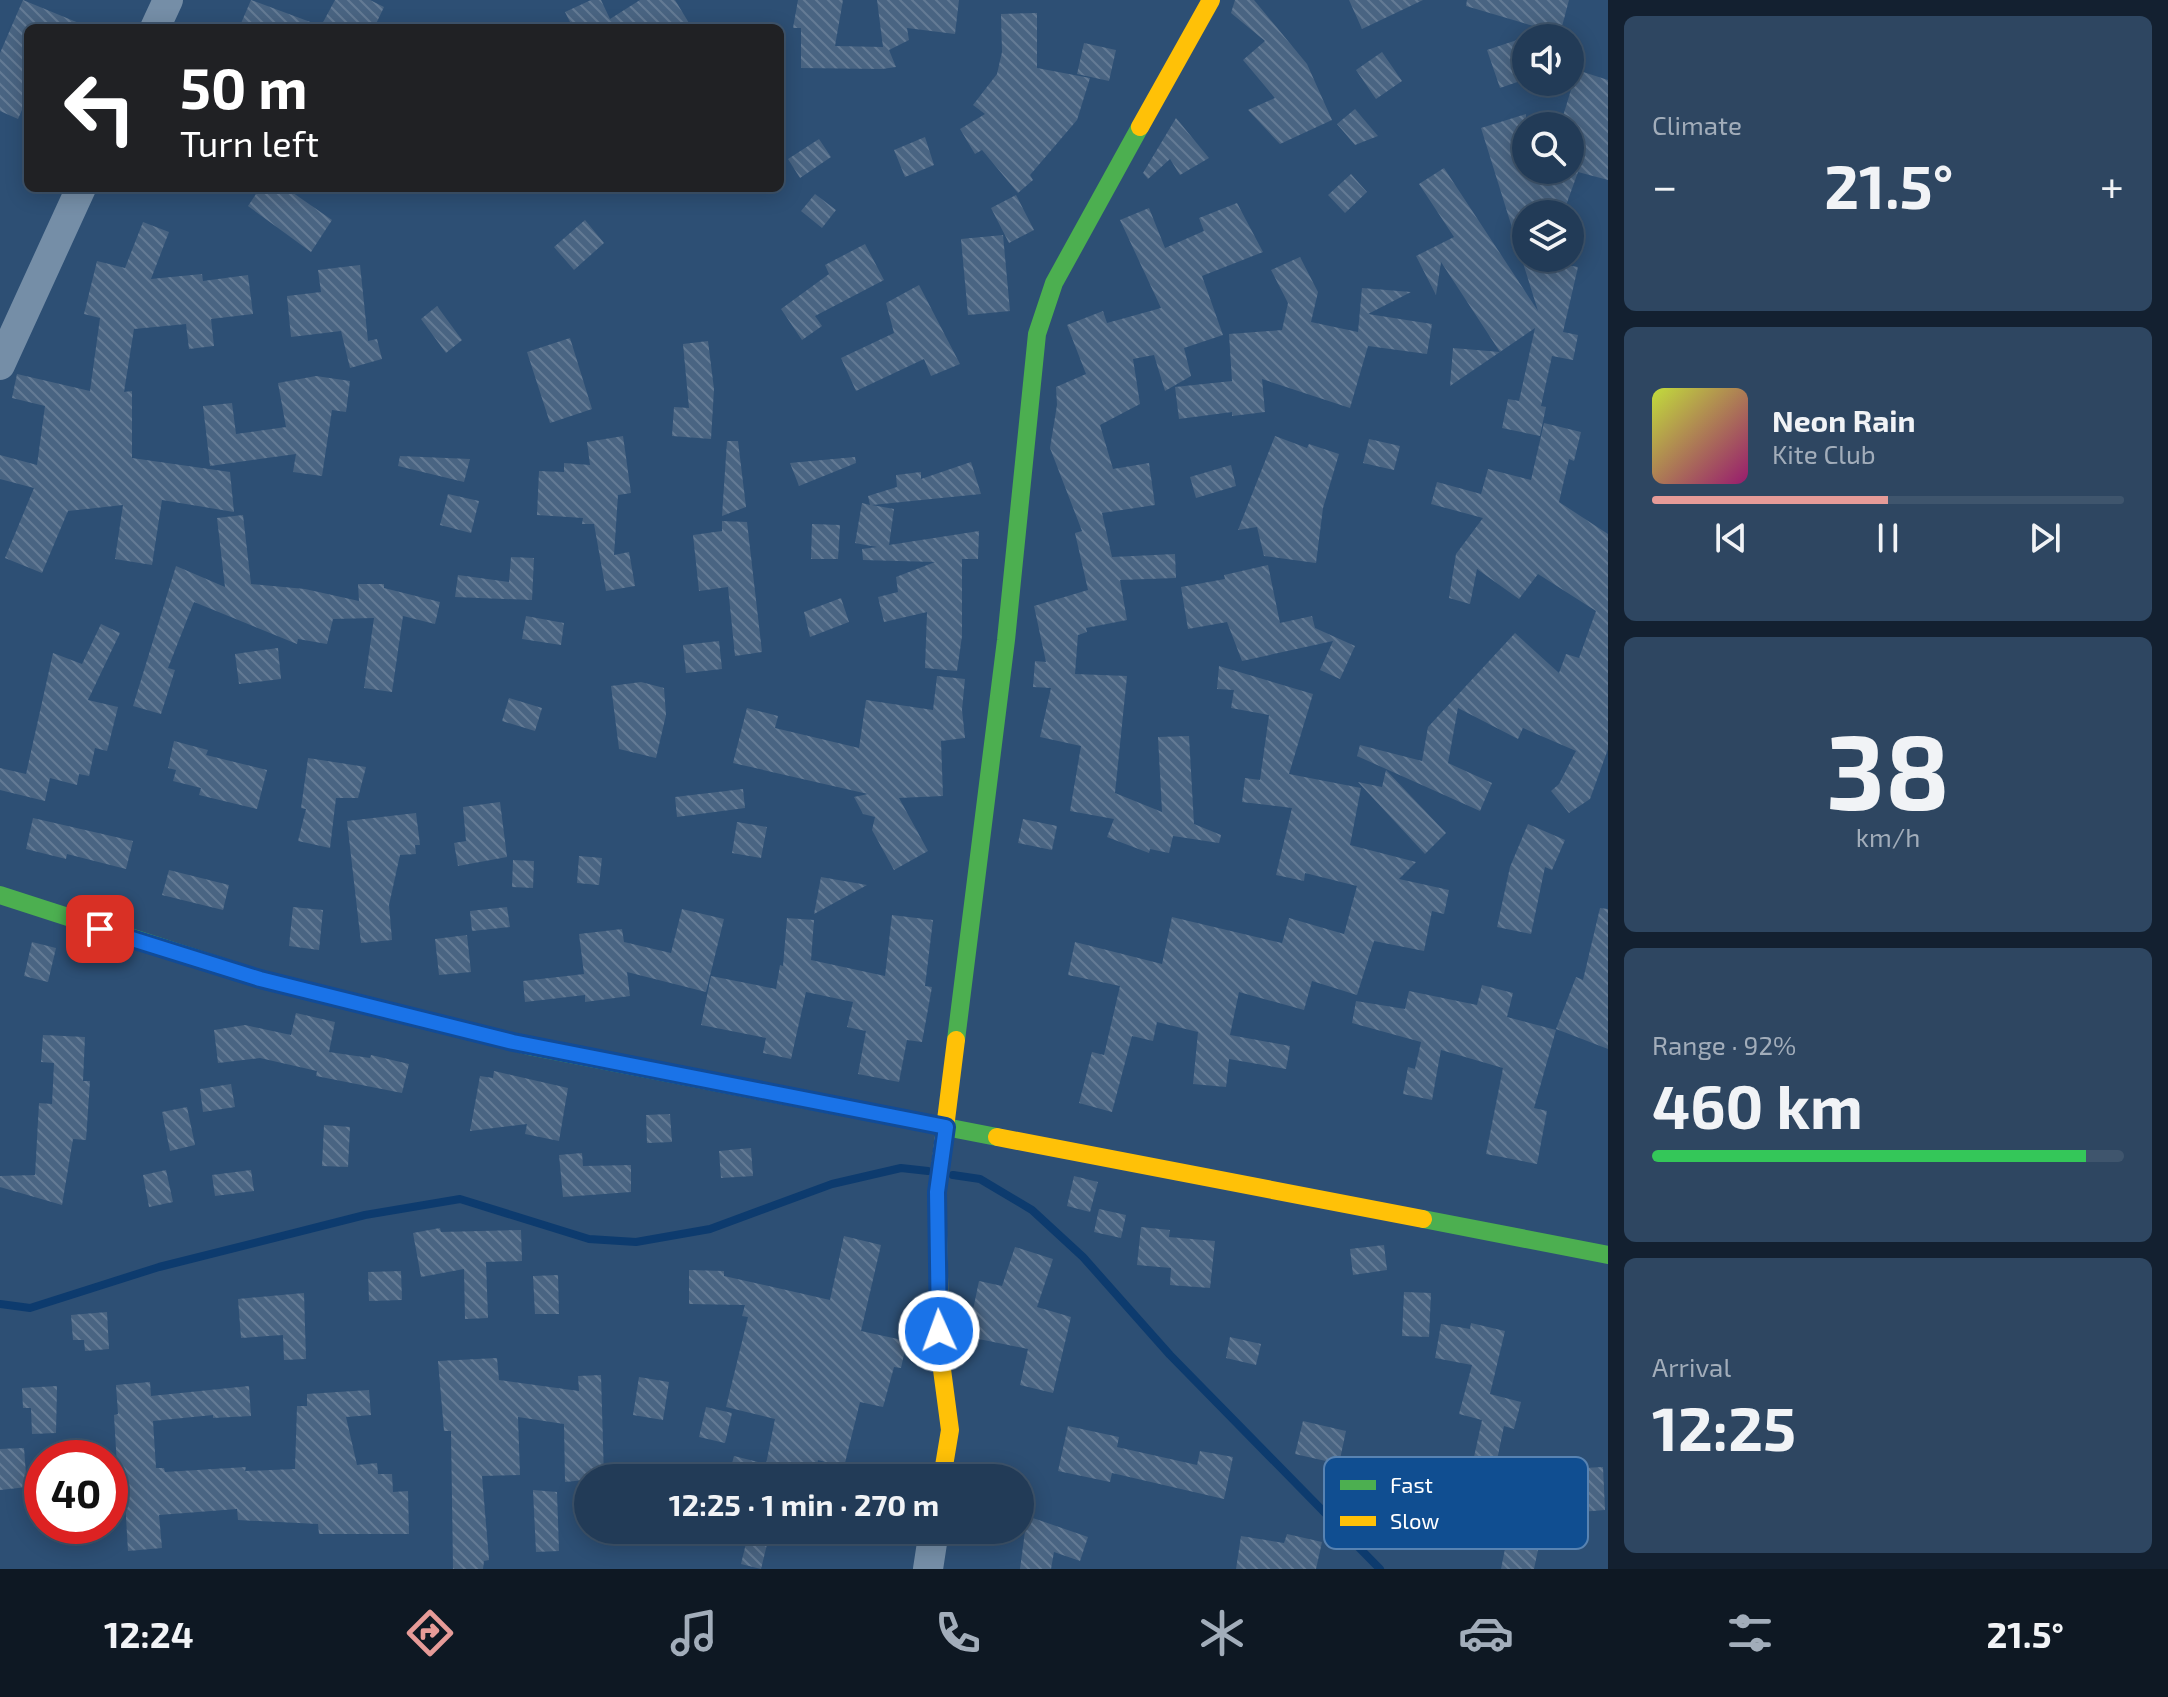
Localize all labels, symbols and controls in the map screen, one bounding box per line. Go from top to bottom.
map controls [1512,24,1584,272]
button: sound [1512,24,1584,96]
text: 50 m [180,53,308,120]
icon: left [48,56,152,160]
text: Climate [1652,109,1742,140]
button: search [1512,112,1584,184]
text: Turn left [180,121,319,164]
text: 21.5° [1824,149,1953,221]
text: − [1652,158,1678,211]
text: + [2100,158,2124,211]
button: layers [1512,200,1584,272]
text: Neon Rain [1772,402,1916,438]
text: Kite Club [1772,438,1876,469]
icon: previous [1709,516,1753,560]
icon: pause [1866,516,1910,560]
icon: next [2023,516,2067,560]
text: 38 [1826,706,1950,831]
text: km/h [1856,821,1920,852]
pin [66,895,134,963]
icon: arrive [78,907,122,951]
text: Range · 92% [1652,1029,1796,1060]
text: 460 km [1652,1069,1863,1141]
position arrow [897,1289,981,1373]
text: Arrival [1652,1351,1731,1382]
text: 12:25 [1652,1391,1796,1463]
speed limit sign: 40 [24,1440,128,1544]
legend [1324,1457,1588,1549]
text: Fast [1390,1471,1433,1497]
text: 12:25 · 1 min · 270 m [669,1486,939,1522]
text: Slow [1390,1507,1439,1533]
icon: directions [402,1605,458,1661]
icon: music [666,1605,722,1661]
icon: phone [930,1605,986,1661]
icon: climate [1194,1605,1250,1661]
icon: car [1458,1605,1514,1661]
icon: filters [1722,1605,1778,1661]
text: 12:24 [104,1612,194,1655]
text: 21.5° [1986,1612,2064,1655]

